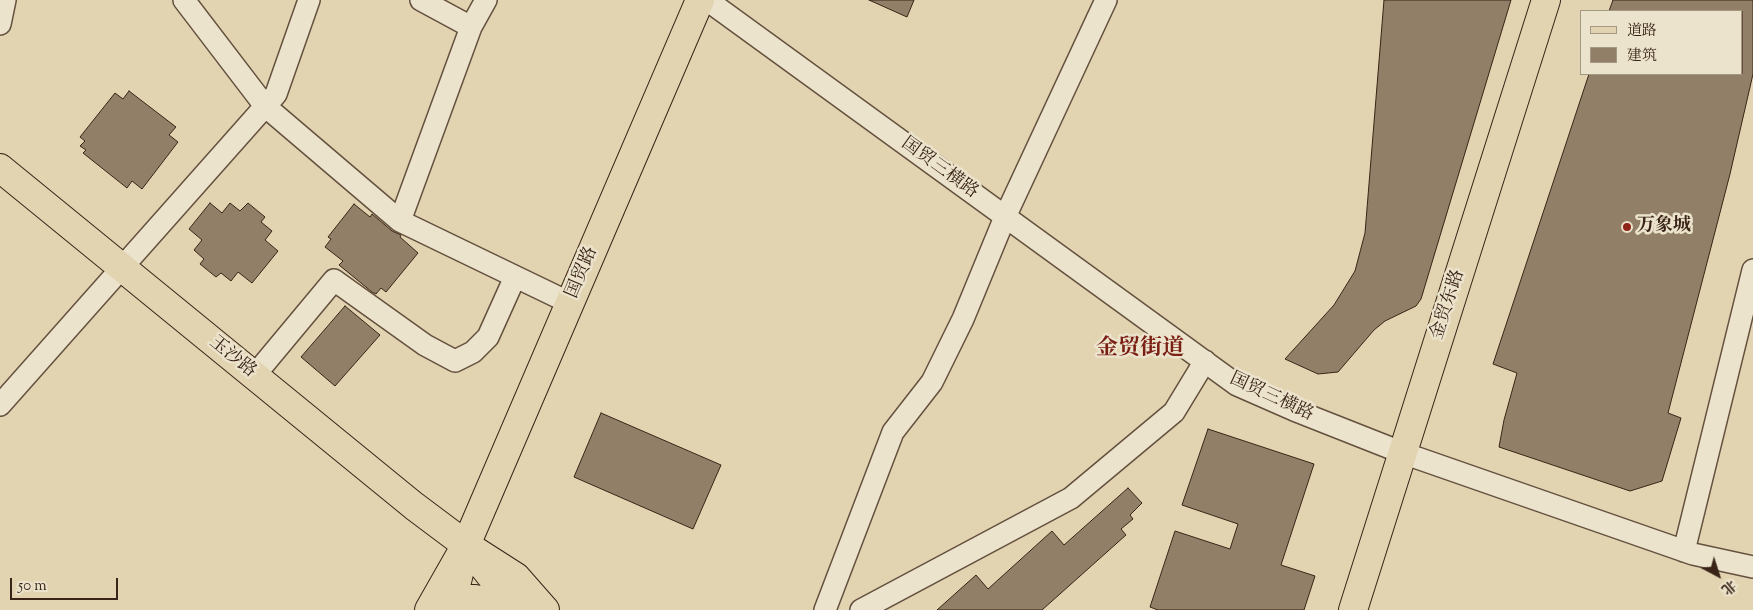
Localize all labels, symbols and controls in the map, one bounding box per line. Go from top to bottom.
legend [1580,10,1743,75]
text: 道路 [1627,21,1657,42]
text: 建筑 [1627,46,1657,67]
street label: 国贸三横路 [896,134,982,204]
place label: 万象城 [1637,216,1691,238]
marker: 万象城 [1621,221,1633,233]
street label: 国贸路 [563,244,603,302]
street label: 金贸东路 [1428,267,1470,343]
street label: 玉沙路 [204,333,260,383]
district label: 金贸街道 [1096,337,1184,363]
street label: 国贸三横路 [1226,369,1316,427]
north arrow [1693,550,1743,600]
scale bar [12,568,120,600]
text: 北 [1716,574,1739,599]
text: 50 m [18,576,47,597]

